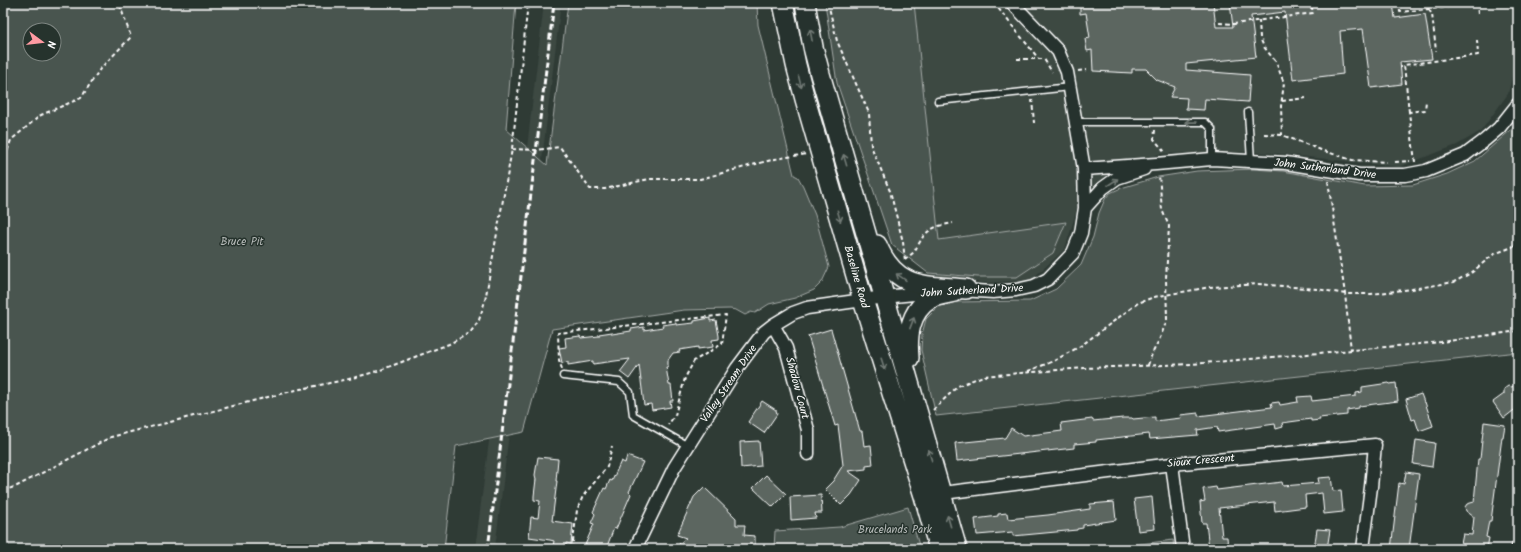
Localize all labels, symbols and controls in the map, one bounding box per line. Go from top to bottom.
north arrow [22,22,62,62]
one-way arrow [806,29,814,42]
text: N [41,39,60,50]
one-way arrow [797,75,805,88]
one-way arrow [1185,118,1198,126]
one-way arrow [841,154,848,167]
street label: John Sutherland Drive [1273,154,1377,184]
one-way arrow [1107,177,1119,185]
one-way arrow [835,210,843,223]
park label: Bruce Pit [220,233,264,251]
street label: Baseline Road [838,244,874,311]
one-way arrow [896,273,907,281]
street label: John Sutherland Drive [920,279,1024,303]
one-way arrow [908,317,916,329]
street label: Valley Stream Drive [696,341,762,427]
street label: Shadow Court [780,355,814,422]
one-way arrow [880,357,887,370]
one-way arrow [926,449,933,462]
street label: Sioux Crescent [1167,449,1236,473]
one-way arrow [945,515,953,528]
park label: Brucelands Park [858,521,933,539]

